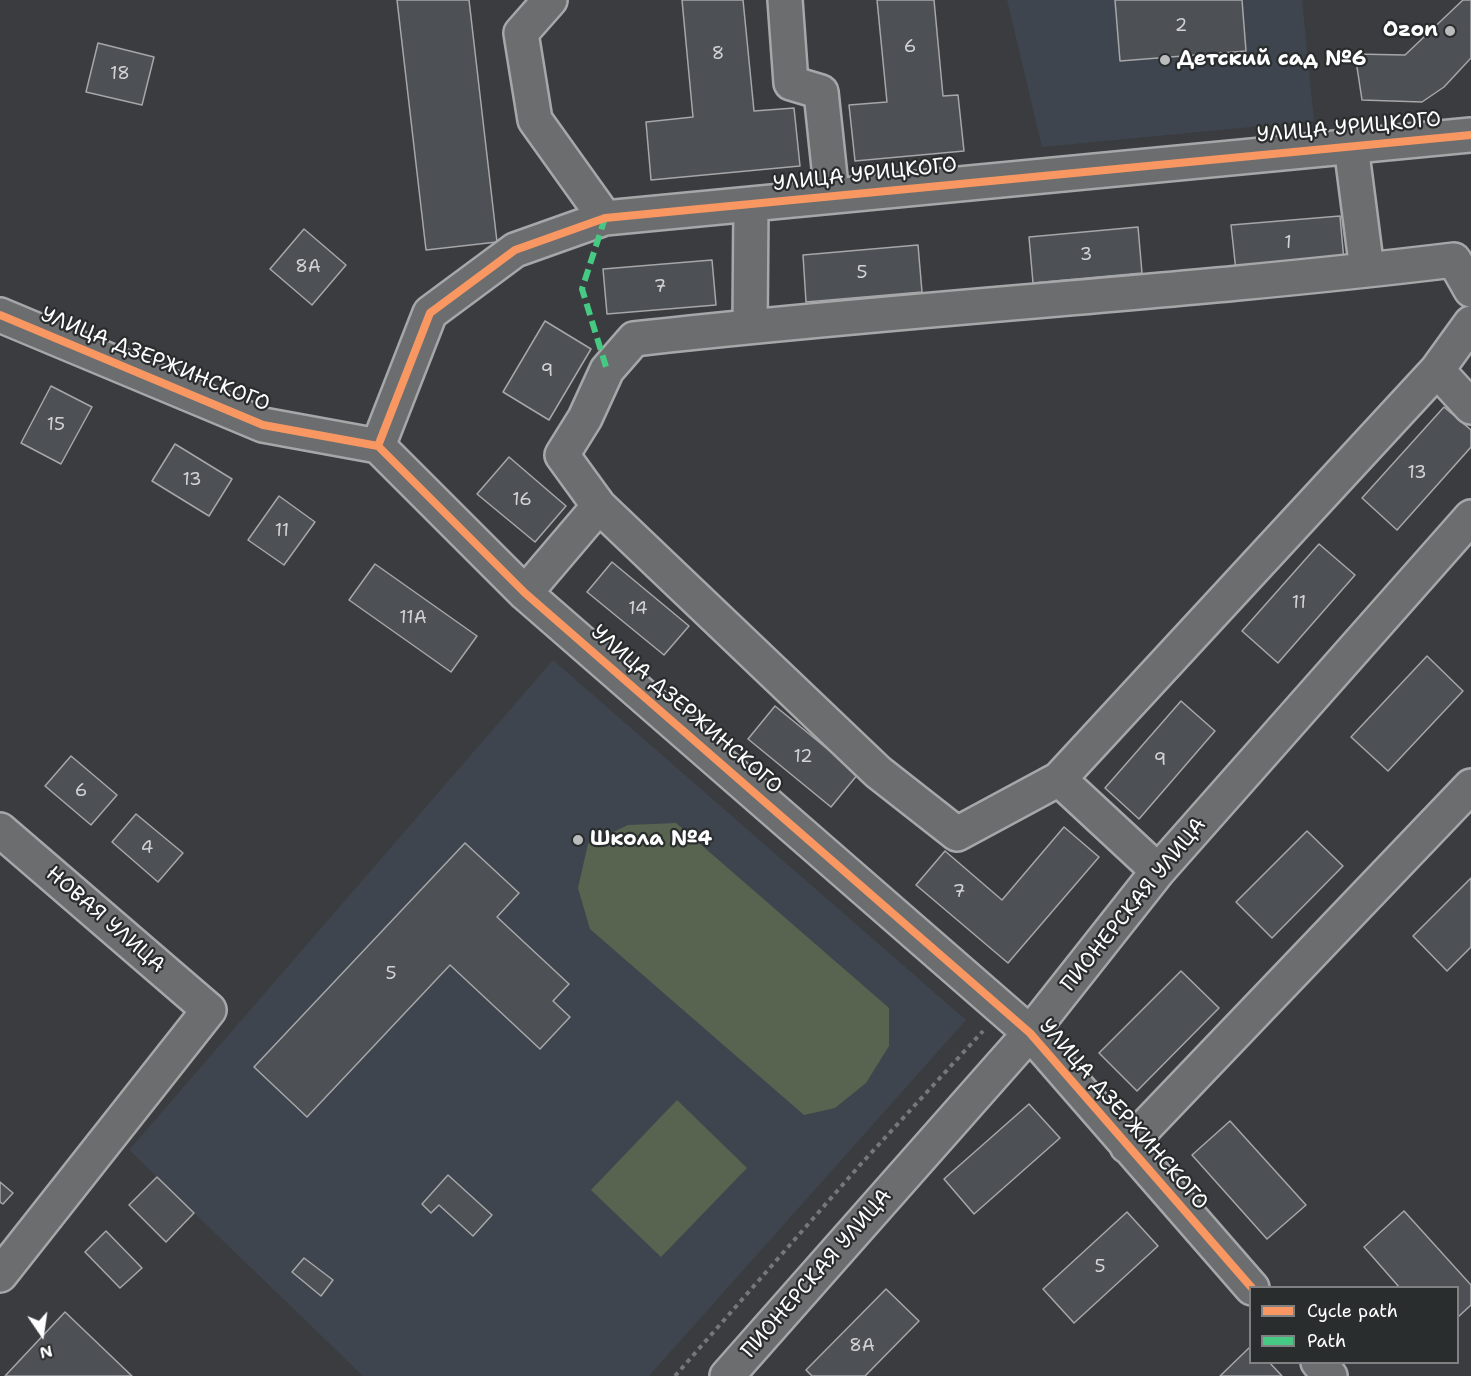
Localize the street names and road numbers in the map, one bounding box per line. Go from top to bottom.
street label: УЛИЦА УРИЦКОГО [1256,107,1442,149]
street label: УЛИЦА УРИЦКОГО [772,153,958,197]
street label: УЛИЦА ДЗЕРЖИНСКОГО [37,302,273,418]
street label: УЛИЦА ДЗЕРЖИНСКОГО [585,620,787,800]
street label: ПИОНЕРСКАЯ УЛИЦА [1056,813,1212,997]
street label: НОВАЯ УЛИЦА [40,861,170,979]
street label: УЛИЦА ДЗЕРЖИНСКОГО [1033,1014,1213,1216]
street label: ПИОНЕРСКАЯ УЛИЦА [737,1184,897,1364]

